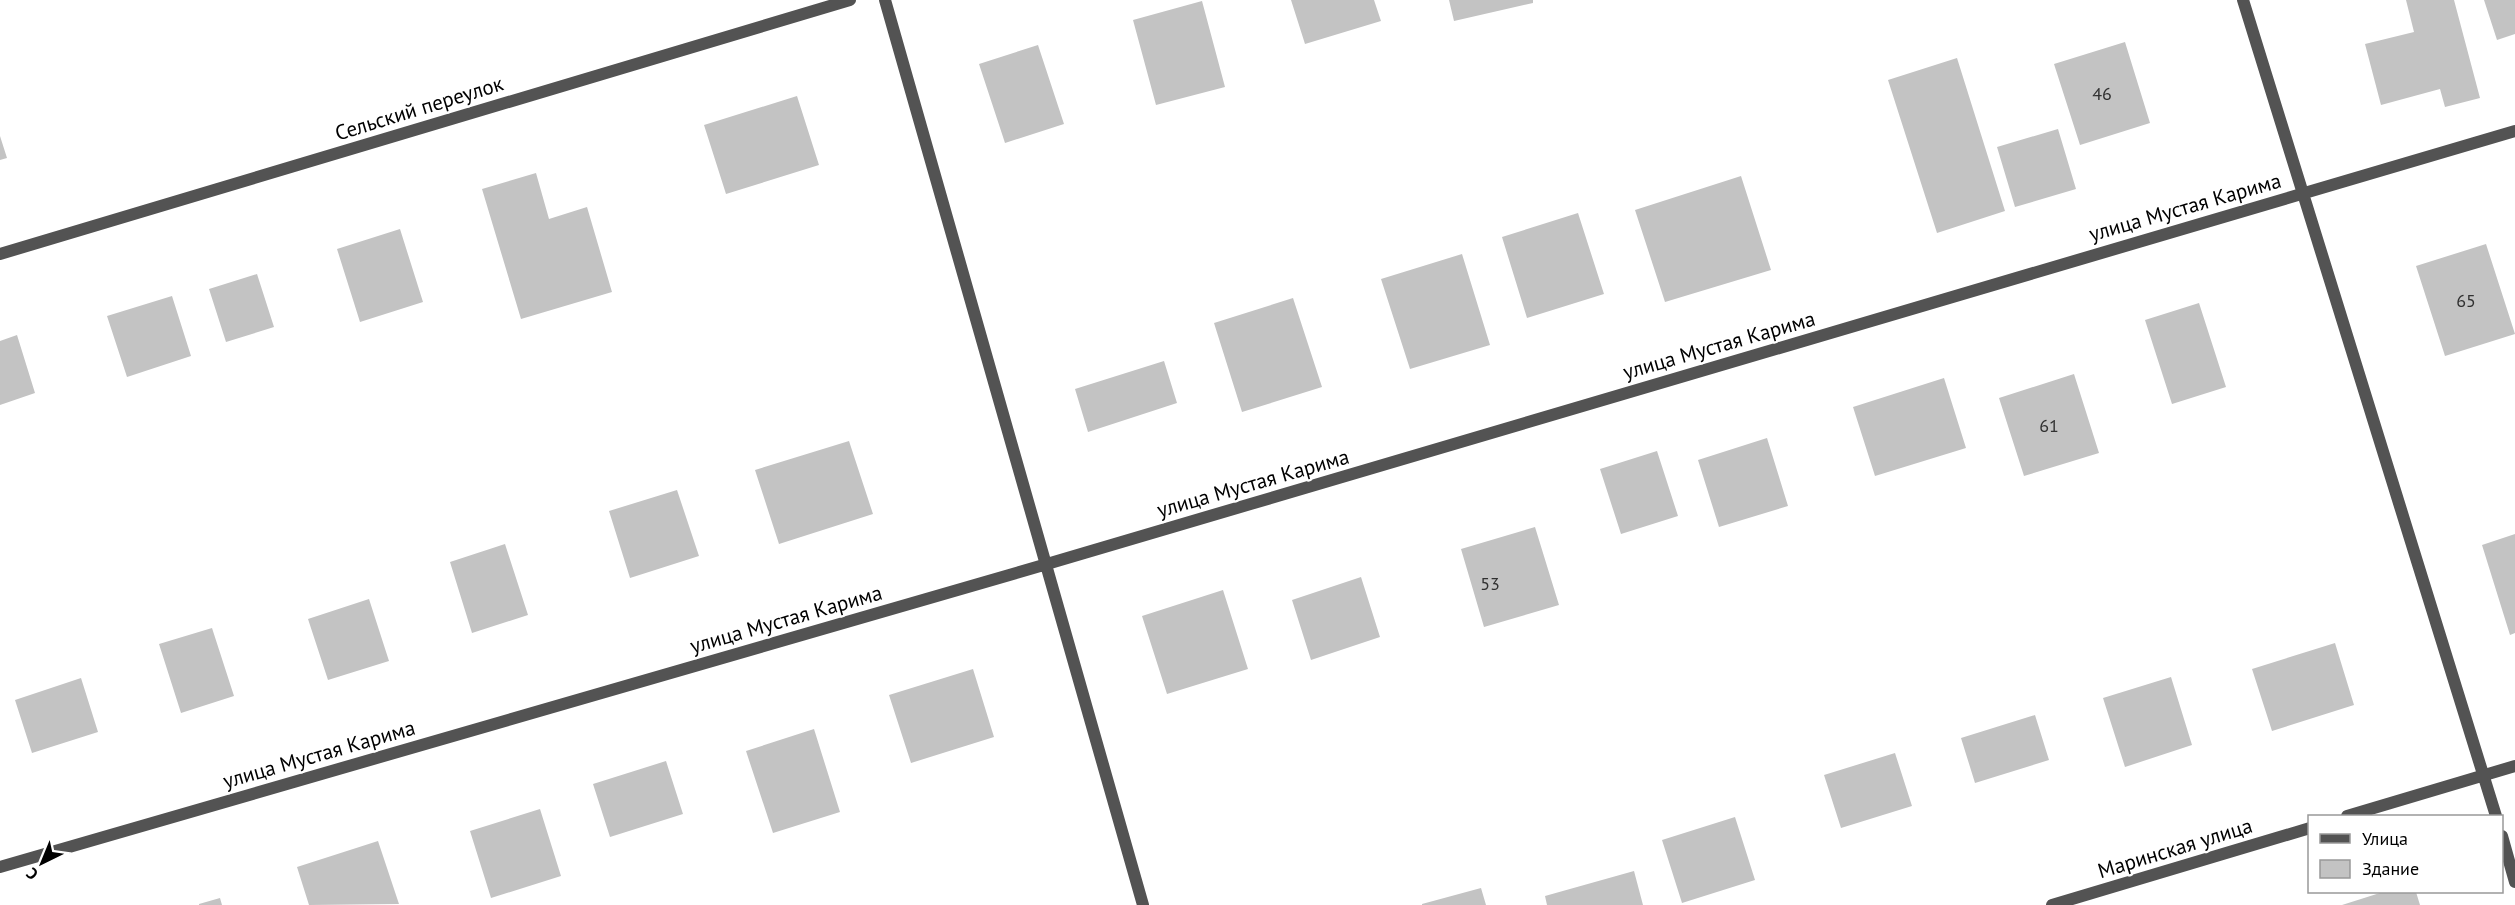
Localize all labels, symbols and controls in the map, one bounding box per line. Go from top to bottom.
street label: Сельский переулок [332,70,506,146]
house number: 46 [2092,82,2112,105]
street label: улица Мустая Карима [2086,167,2284,247]
house number: 65 [2456,289,2476,312]
street label: улица Мустая Карима [1620,305,1818,385]
house number: 61 [2039,414,2059,437]
street label: улица Мустая Карима [1154,443,1352,523]
house number: 53 [1480,572,1500,595]
street label: улица Мустая Карима [687,579,885,659]
street label: улица Мустая Карима [220,714,418,794]
street label: Маринская улица [2094,812,2256,884]
legend [2308,815,2503,893]
text: Улица [2362,827,2408,850]
north arrow [12,833,72,893]
text: Здание [2362,857,2419,880]
text: С [22,864,42,884]

